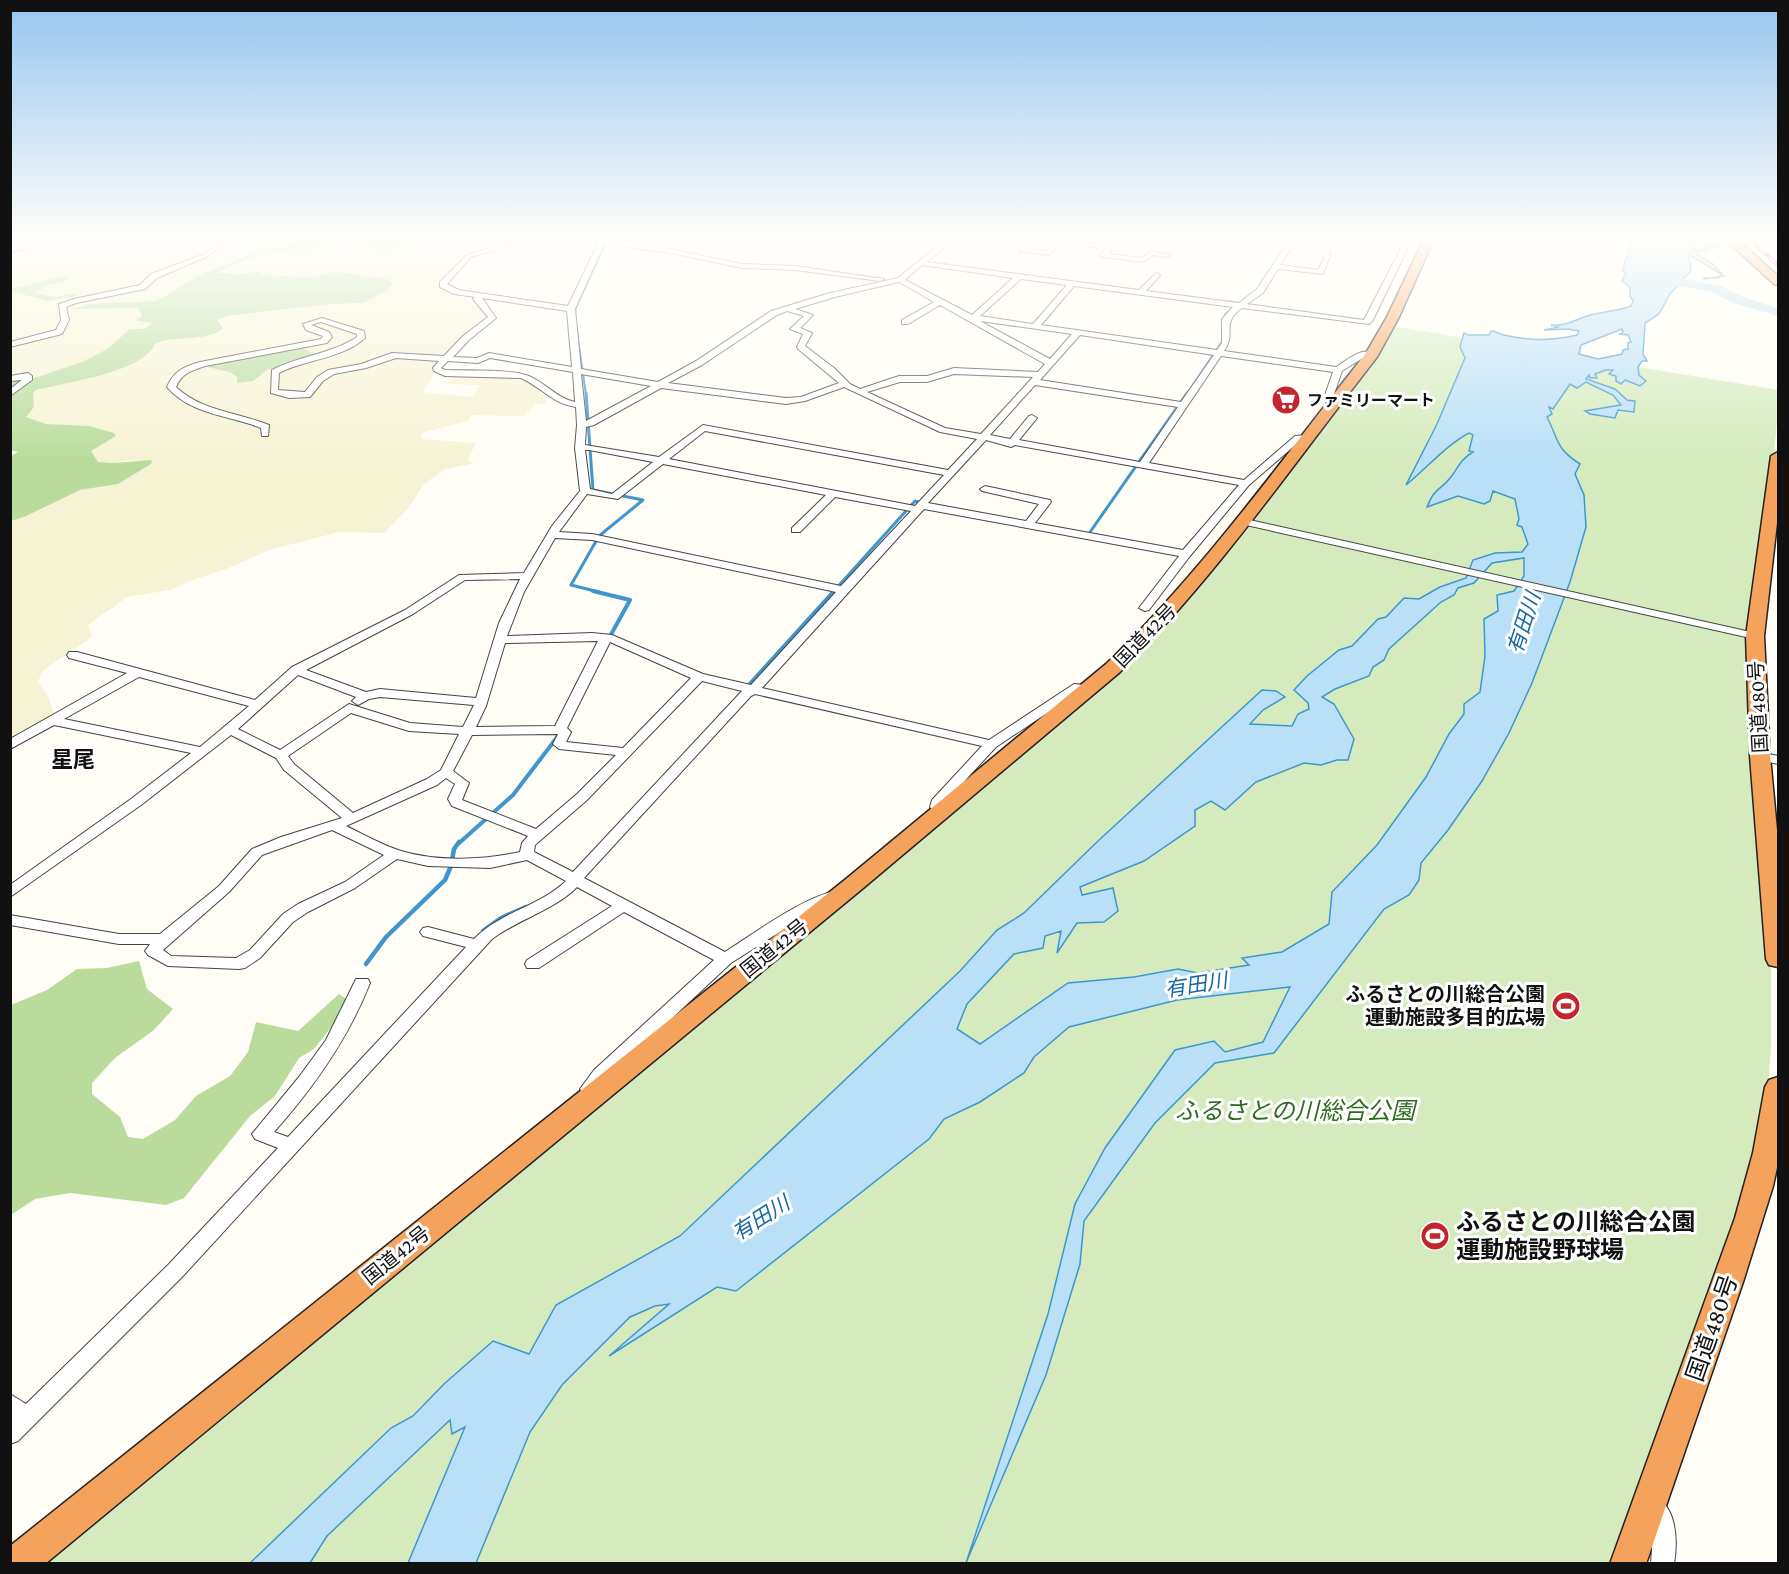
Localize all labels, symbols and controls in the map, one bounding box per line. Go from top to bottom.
supermarket icon: ファミリーマート [1270,384,1302,416]
place label: ファミリーマート [1307,392,1435,409]
water label: 有田川 [1503,587,1546,657]
street label: 国道42号 [1109,599,1181,671]
street label: 国道480号 [1745,660,1771,754]
district label: 星尾 [51,747,95,772]
street label: 国道42号 [736,914,812,982]
water label: 有田川 [1163,968,1231,1002]
place label: ふるさとの川総合公園 運動施設多目的広場 [1345,983,1545,1028]
sports icon: ふるさとの川総合公園 運動施設多目的広場 [1550,990,1582,1022]
park label: ふるさとの川総合公園 [1175,1097,1418,1124]
water label: 有田川 [728,1190,796,1245]
place label: ふるさとの川総合公園 運動施設野球場 [1456,1208,1696,1263]
sports icon: ふるさとの川総合公園 運動施設野球場 [1419,1220,1451,1252]
street label: 国道42号 [358,1221,434,1289]
street label: 国道480号 [1681,1271,1742,1385]

